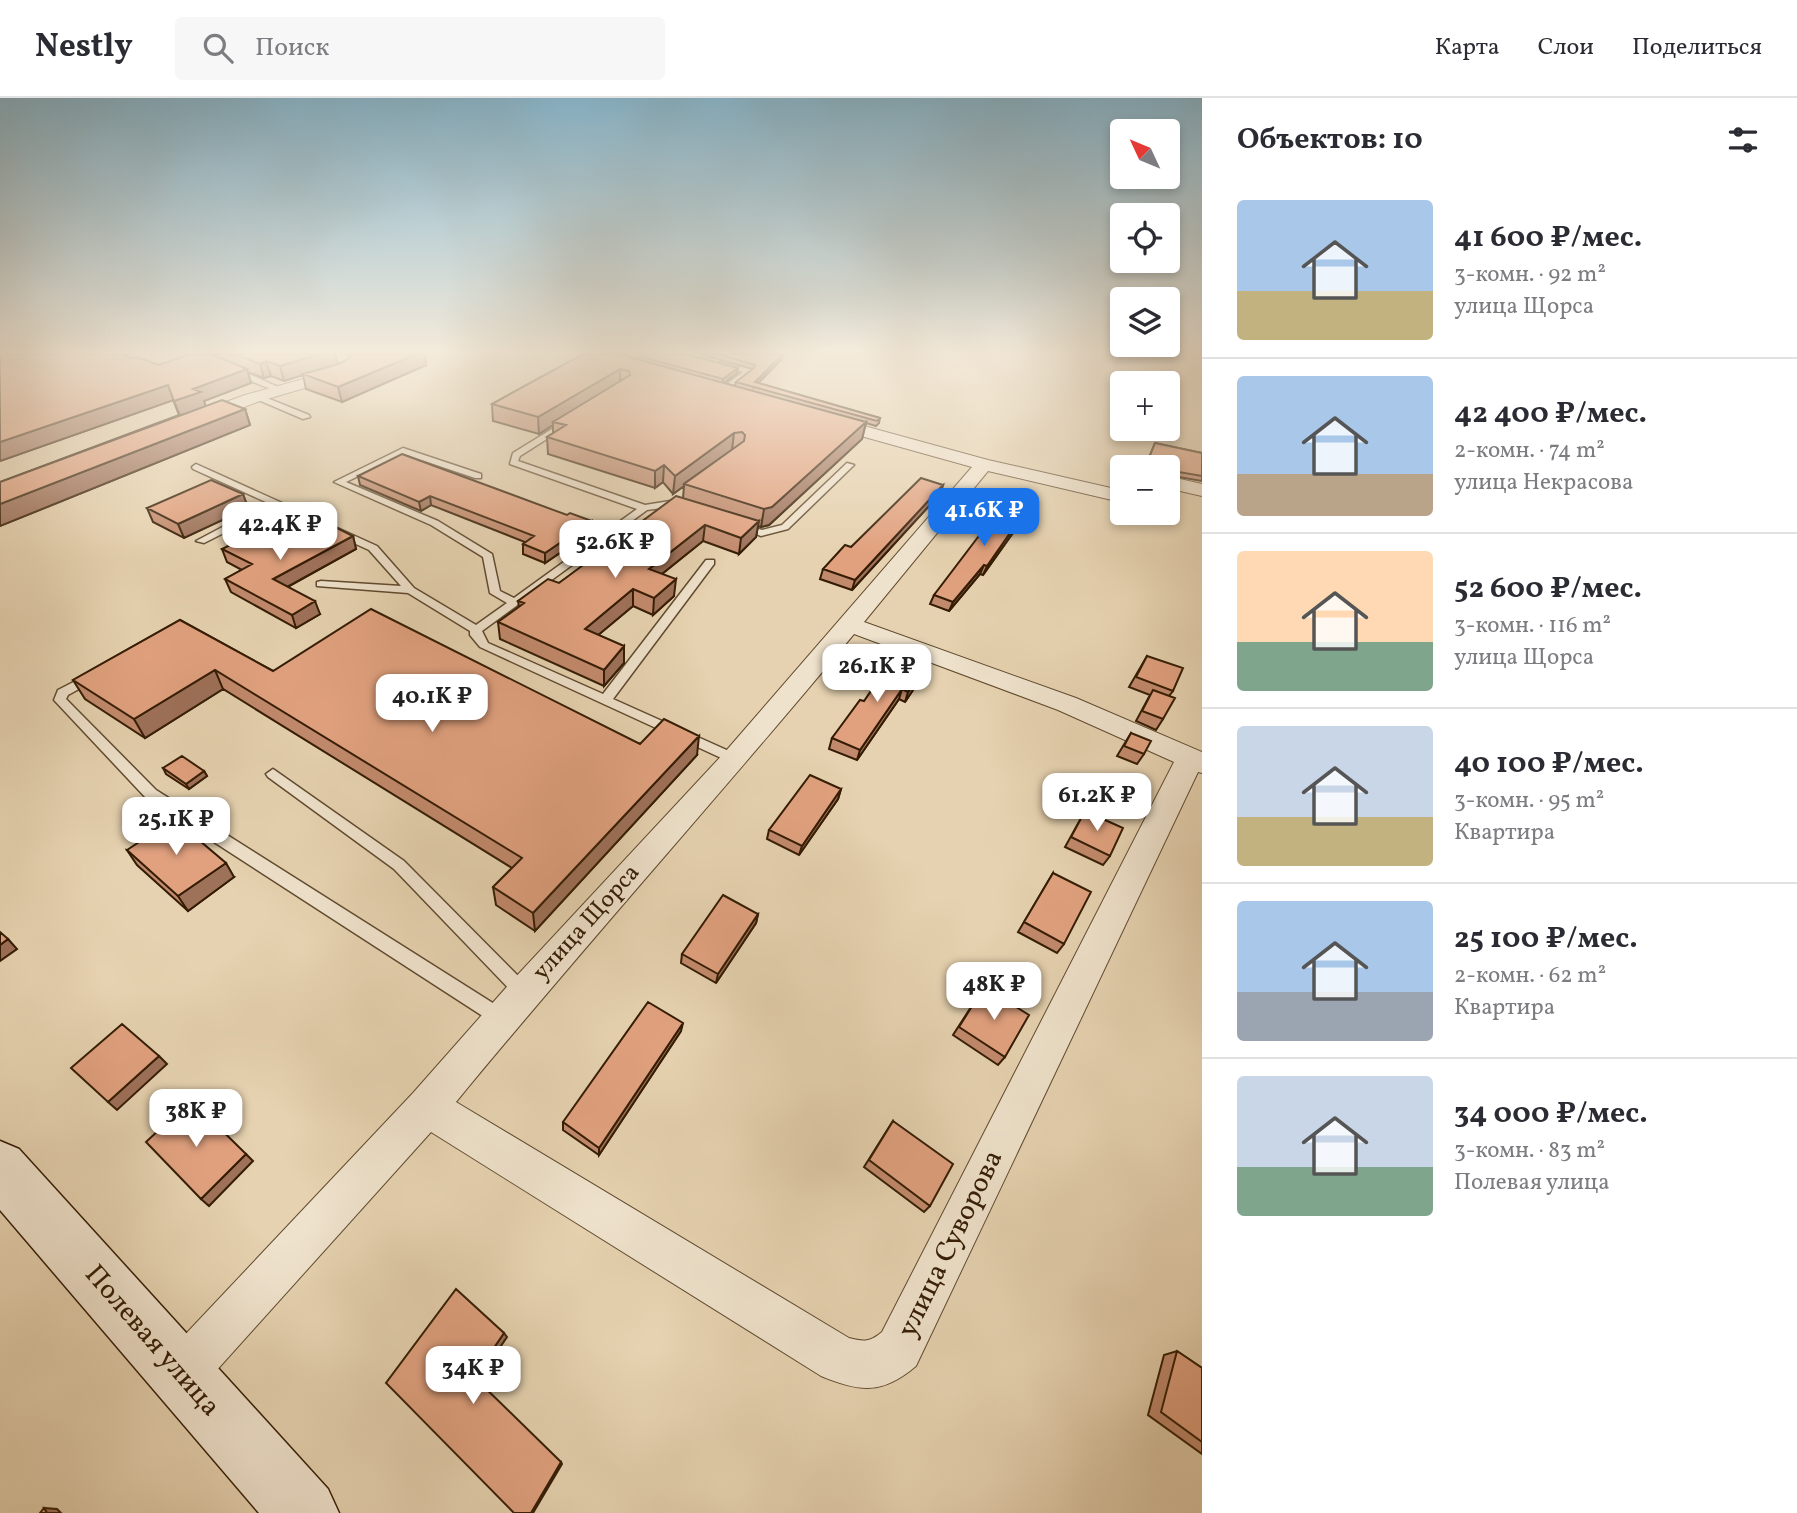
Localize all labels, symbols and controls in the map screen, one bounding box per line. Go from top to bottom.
search box [175,17,665,80]
text: Nestly [35,25,133,71]
icon: search [199,29,237,67]
text: Поиск [255,30,329,66]
text: Карта [1435,31,1500,65]
text: Слои [1538,31,1594,65]
text: Поделиться [1632,31,1762,65]
north arrow [1110,119,1180,189]
map controls [1110,119,1180,525]
text: Объектов: 10 [1237,119,1423,161]
icon: filters [1724,121,1762,159]
button: locate [1110,203,1180,273]
text: 41 600 ₽/мес. [1454,217,1642,259]
icon: home [1293,228,1377,312]
text: 3-комн. · 92 m² [1454,259,1606,291]
button: layers [1110,287,1180,357]
text: улица Щорса [1454,291,1594,323]
button: + [1110,371,1180,441]
text: 42 400 ₽/мес. [1454,393,1647,435]
icon: home [1293,404,1377,488]
text: 2-комн. · 74 m² [1454,435,1605,467]
button: − [1110,455,1180,525]
text: улица Некрасова [1454,467,1633,499]
pin: 41.6K ₽ [919,489,1049,548]
text: 41.6K ₽ [944,495,1024,527]
pin: 42.4K ₽ [215,503,345,562]
text: 42.4K ₽ [238,509,322,541]
pin: 52.6K ₽ [550,520,680,580]
text: 52.6K ₽ [575,527,655,559]
text: 52 600 ₽/мес. [1454,568,1642,610]
icon: home [1293,579,1377,663]
text: 3-комн. · 116 m² [1454,610,1611,642]
text: улица Щорса [1454,642,1594,674]
pin: 26.1K ₽ [812,644,942,704]
text: 26.1K ₽ [838,651,916,683]
pin: 40.1K ₽ [367,674,497,734]
text: 40.1K ₽ [392,681,472,713]
text: 40 100 ₽/мес. [1454,743,1644,785]
icon: home [1293,754,1377,838]
pin: 61.2K ₽ [1032,774,1162,833]
text: 61.2K ₽ [1058,780,1136,812]
text: 3-комн. · 95 m² [1454,785,1604,817]
pin: 25.1K ₽ [111,798,241,857]
text: 25.1K ₽ [138,804,214,836]
text: Квартира [1454,817,1555,849]
street label: улица Щорса [525,857,649,989]
text: 25 100 ₽/мес. [1454,918,1638,960]
icon: home [1293,929,1377,1013]
text: 2-комн. · 62 m² [1454,960,1606,992]
pin: 48K ₽ [945,962,1043,1022]
text: 48K ₽ [962,969,1026,1001]
text: Квартира [1454,992,1555,1024]
pin: 38K ₽ [147,1090,245,1149]
text: 34 000 ₽/мес. [1454,1093,1648,1135]
text: 38K ₽ [165,1096,227,1128]
icon: home [1293,1104,1377,1188]
text: 3-комн. · 83 m² [1454,1135,1605,1167]
street label: улица Суворова [889,1144,1013,1344]
text: Полевая улица [1454,1167,1610,1199]
street label: Полевая улица [75,1257,229,1425]
pin: 34K ₽ [424,1346,522,1406]
text: 34K ₽ [442,1353,504,1385]

